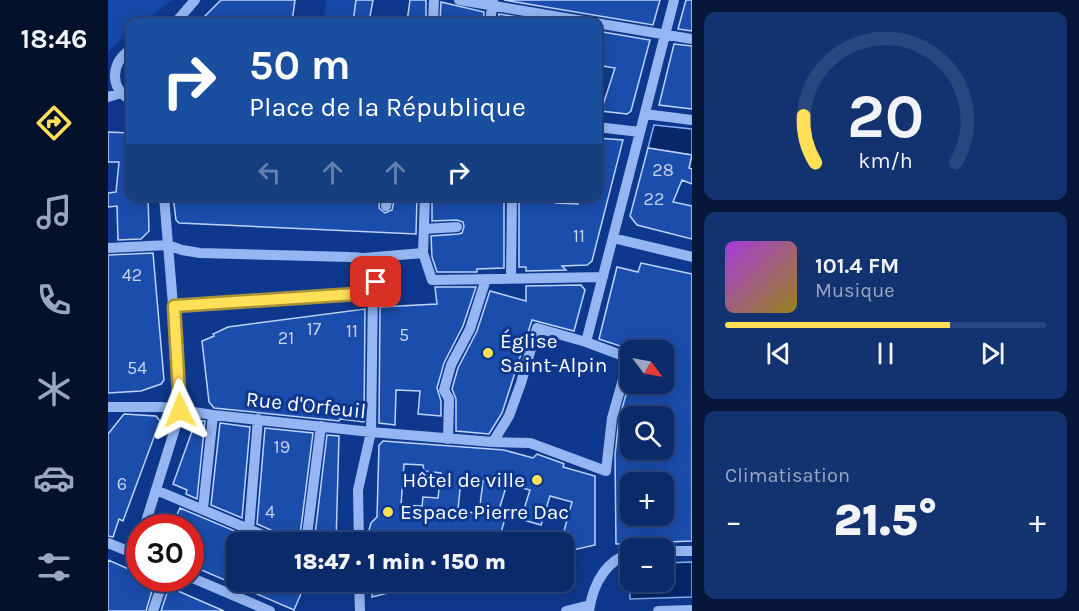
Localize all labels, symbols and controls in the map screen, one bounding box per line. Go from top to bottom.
text: 18:46 [21,23,87,55]
text: 50 m [249,40,351,90]
icon: right [150,42,228,120]
text: 20 [847,80,924,153]
text: Place de la République [249,91,526,123]
icon: directions [33,102,75,144]
text: km/h [858,148,913,173]
icon: left [253,156,286,189]
icon: ahead [316,156,349,189]
icon: ahead [379,156,412,189]
icon: right [442,156,475,189]
house number: 28 [652,159,674,181]
house number: 22 [644,188,664,210]
icon: music [33,191,75,233]
house number: 11 [573,225,585,247]
text: 101.4 FM [815,253,899,279]
pin [350,256,401,307]
house number: 42 [122,264,142,286]
icon: arrive [359,265,392,298]
icon: phone [33,279,75,321]
text: Musique [815,279,895,302]
house number: 17 [307,318,322,340]
house number: 11 [346,320,358,342]
house number: 5 [399,324,409,346]
house number: 21 [278,327,294,349]
place label: Église Saint-Alpin [500,329,608,377]
icon: previous [762,337,795,370]
icon: pause [869,337,902,370]
icon: next [976,337,1009,370]
north arrow [620,340,674,394]
map controls [620,340,674,592]
marker: Église Saint-Alpin [481,346,495,360]
house number: 54 [127,357,147,379]
icon: climate [33,368,75,410]
position arrow [148,378,212,442]
street label: Rue d'Orfeuil [245,387,367,423]
button: search [620,406,674,460]
house number: 19 [274,436,290,458]
icon: car [33,457,75,499]
text: Climatisation [725,464,850,487]
place label: Hôtel de ville [402,468,525,492]
button: + [620,472,674,526]
house number: 6 [117,473,127,495]
marker: Hôtel de ville [530,473,544,487]
text: 21.5° [834,494,937,546]
place label: Espace Pierre Dac [400,500,569,524]
house number: 4 [265,501,275,523]
text: − [725,502,742,540]
text: + [1029,502,1046,540]
marker: Espace Pierre Dac [381,505,395,519]
speed limit sign: 30 [126,514,204,592]
button: − [620,538,674,592]
icon: filters [33,546,75,588]
text: 18:47 · 1 min · 150 m [294,549,506,575]

